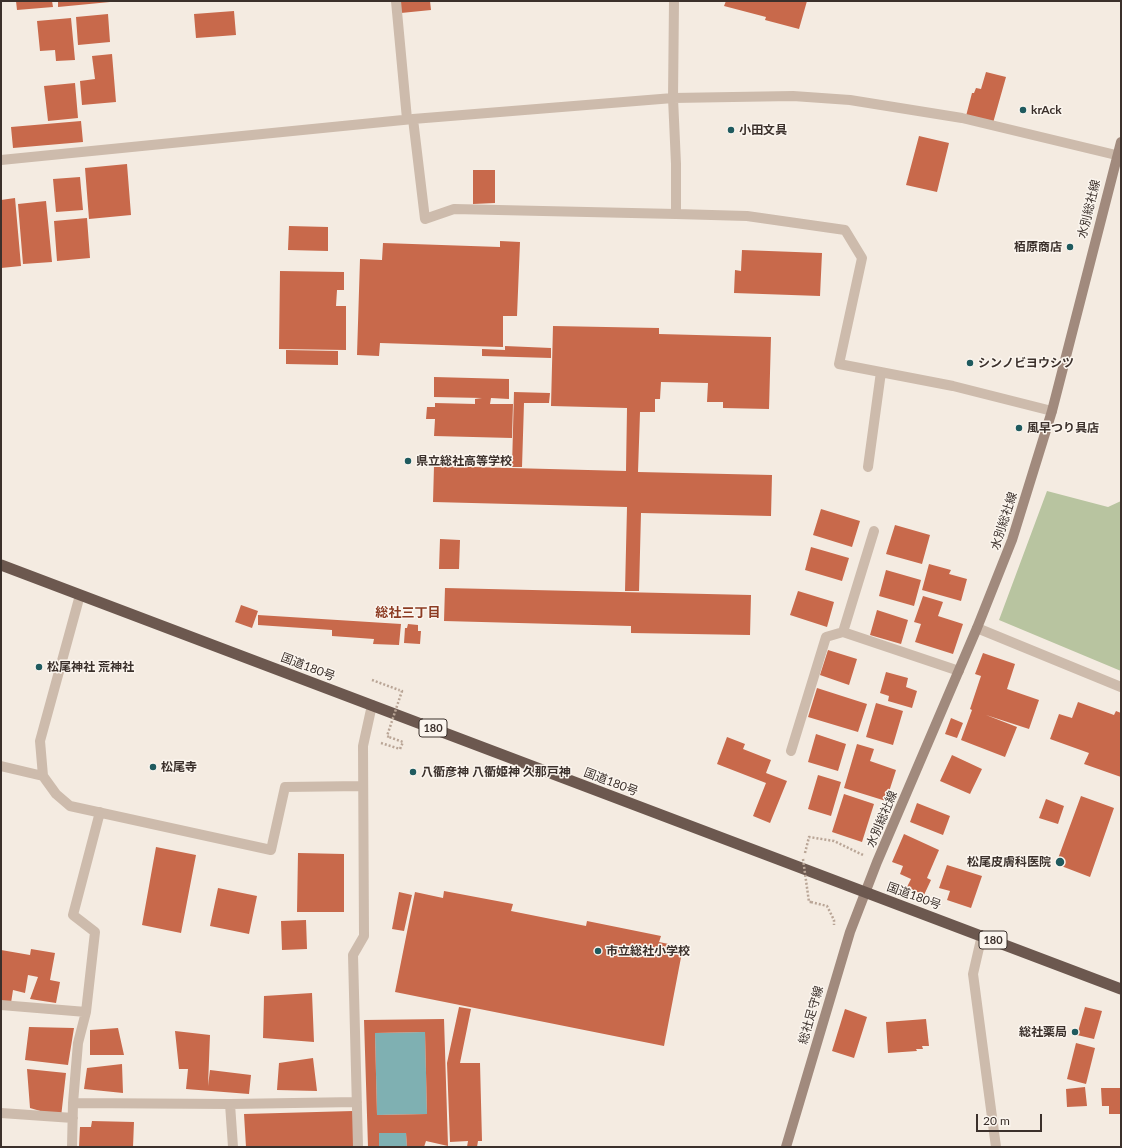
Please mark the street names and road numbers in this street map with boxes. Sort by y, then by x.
street label: 水別総社線 [1075,178,1103,240]
street label: 水別総社線 [988,490,1020,552]
street label: 国道180号 [279,650,337,684]
road number: 180 [419,719,447,737]
street label: 国道180号 [582,765,640,799]
street label: 水別総社線 [864,789,900,849]
street label: 国道180号 [885,880,943,912]
road number: 180 [979,931,1007,949]
street label: 総社足守線 [796,984,826,1046]

